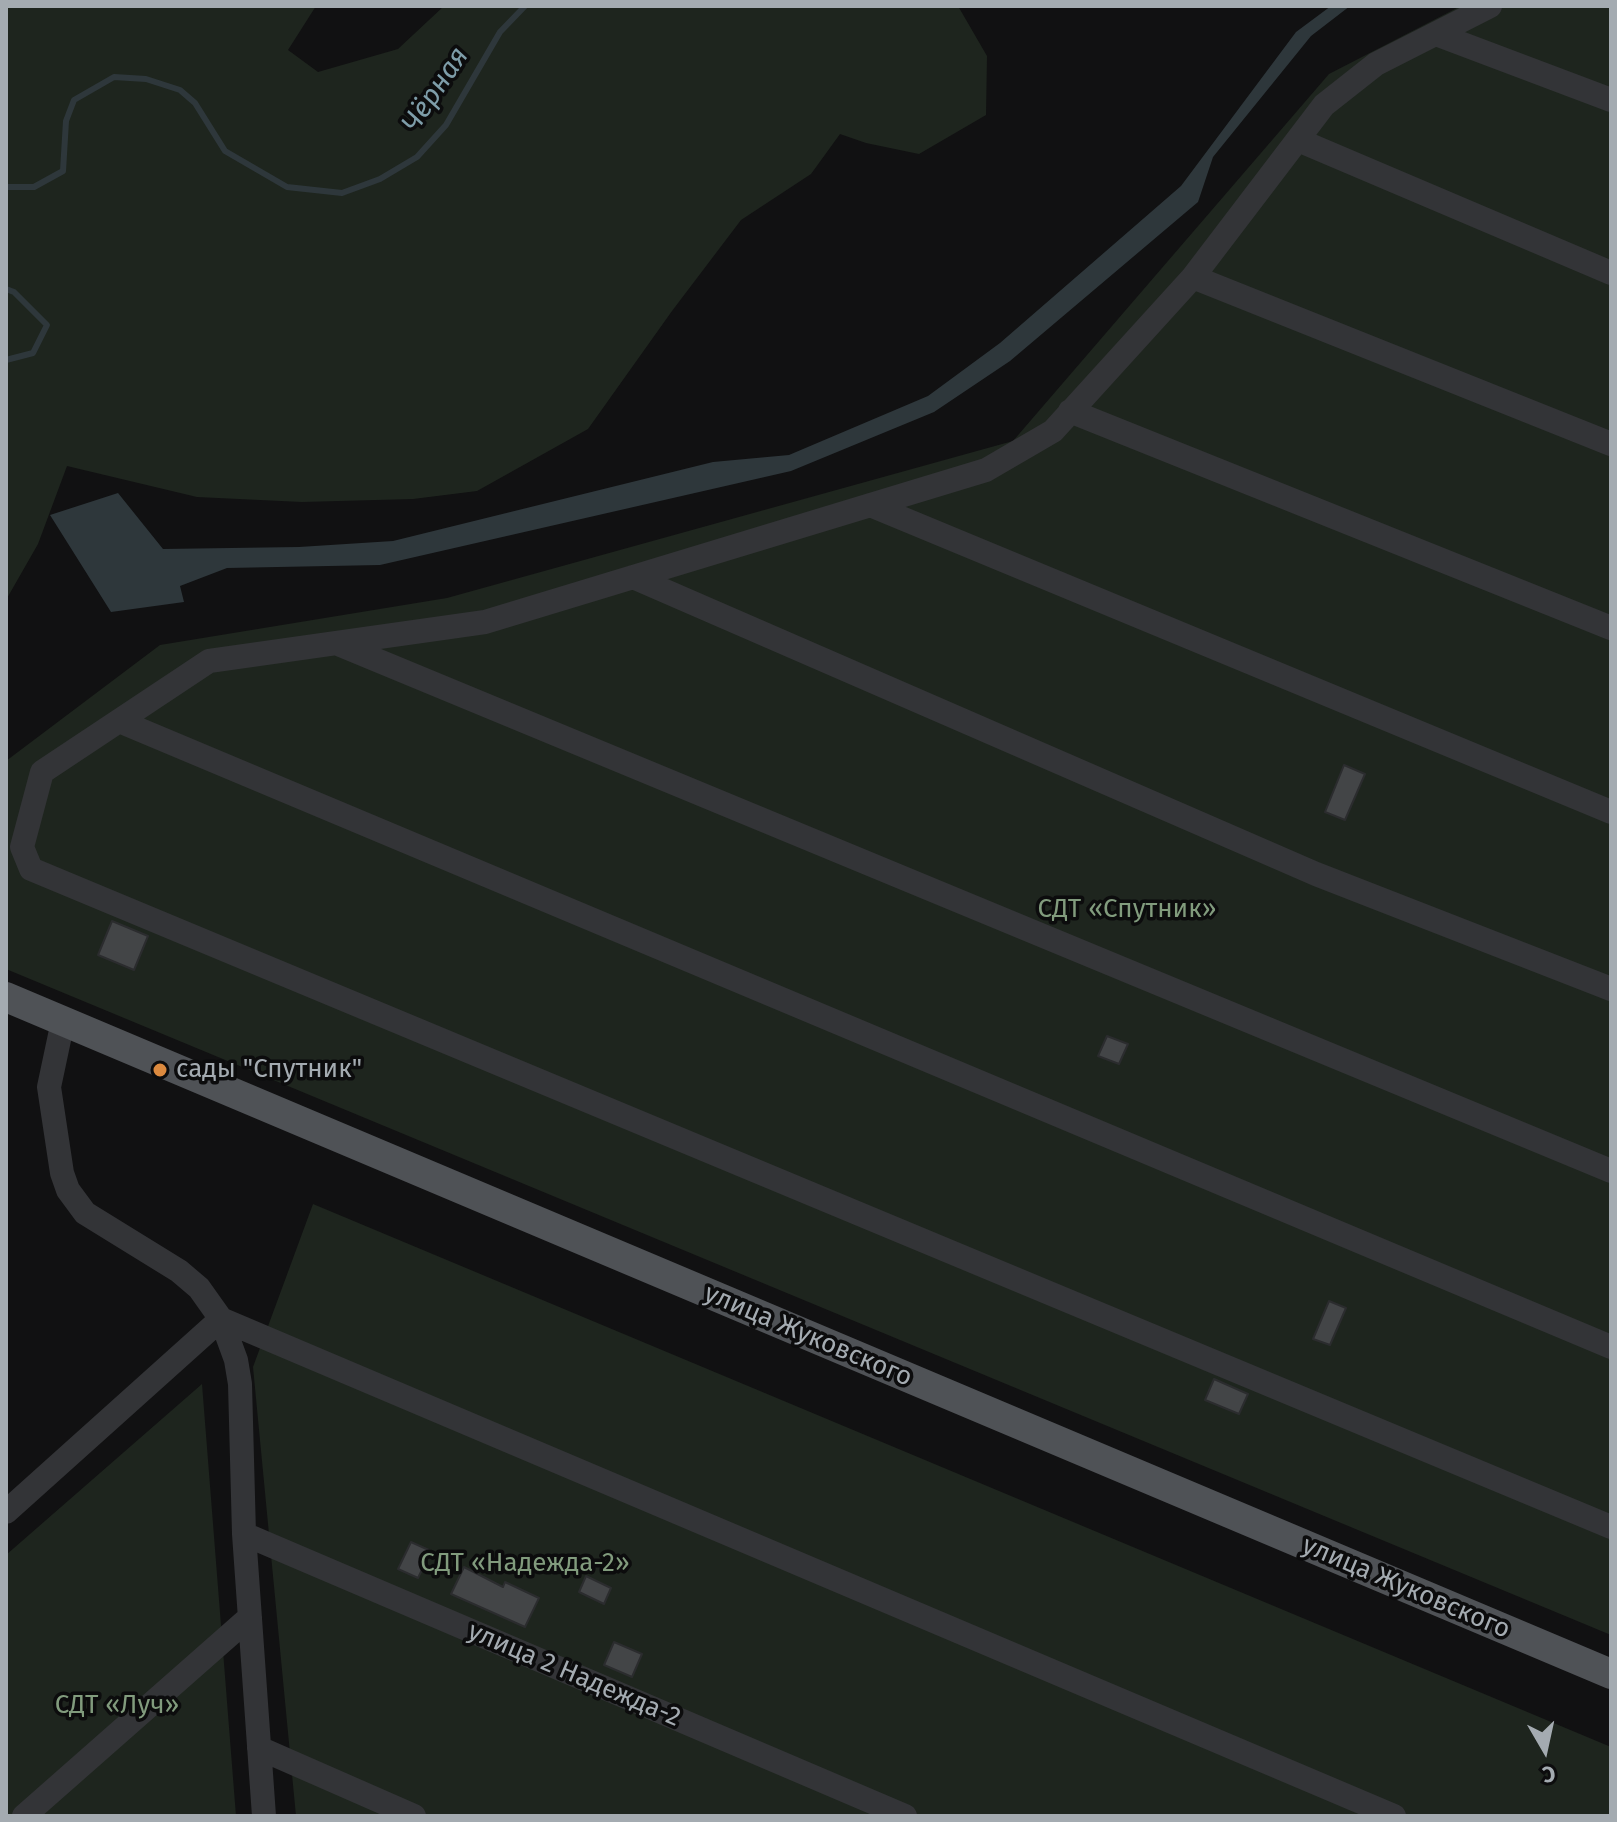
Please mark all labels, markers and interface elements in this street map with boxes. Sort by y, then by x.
water label: Чёрная [395,41,477,139]
park label: СДТ «Спутник» [1038,894,1216,926]
place label: сады "Спутник" [176,1054,362,1086]
marker: сады "Спутник" [151,1061,169,1079]
street label: улица Жуковского [699,1278,917,1394]
street label: улица Жуковского [1297,1530,1515,1646]
park label: СДТ «Надежда-2» [420,1548,630,1580]
street label: улица 2 Надежда-2 [463,1616,685,1734]
park label: СДТ «Луч» [55,1690,179,1722]
north arrow [1505,1710,1585,1790]
text: С [1540,1760,1557,1789]

